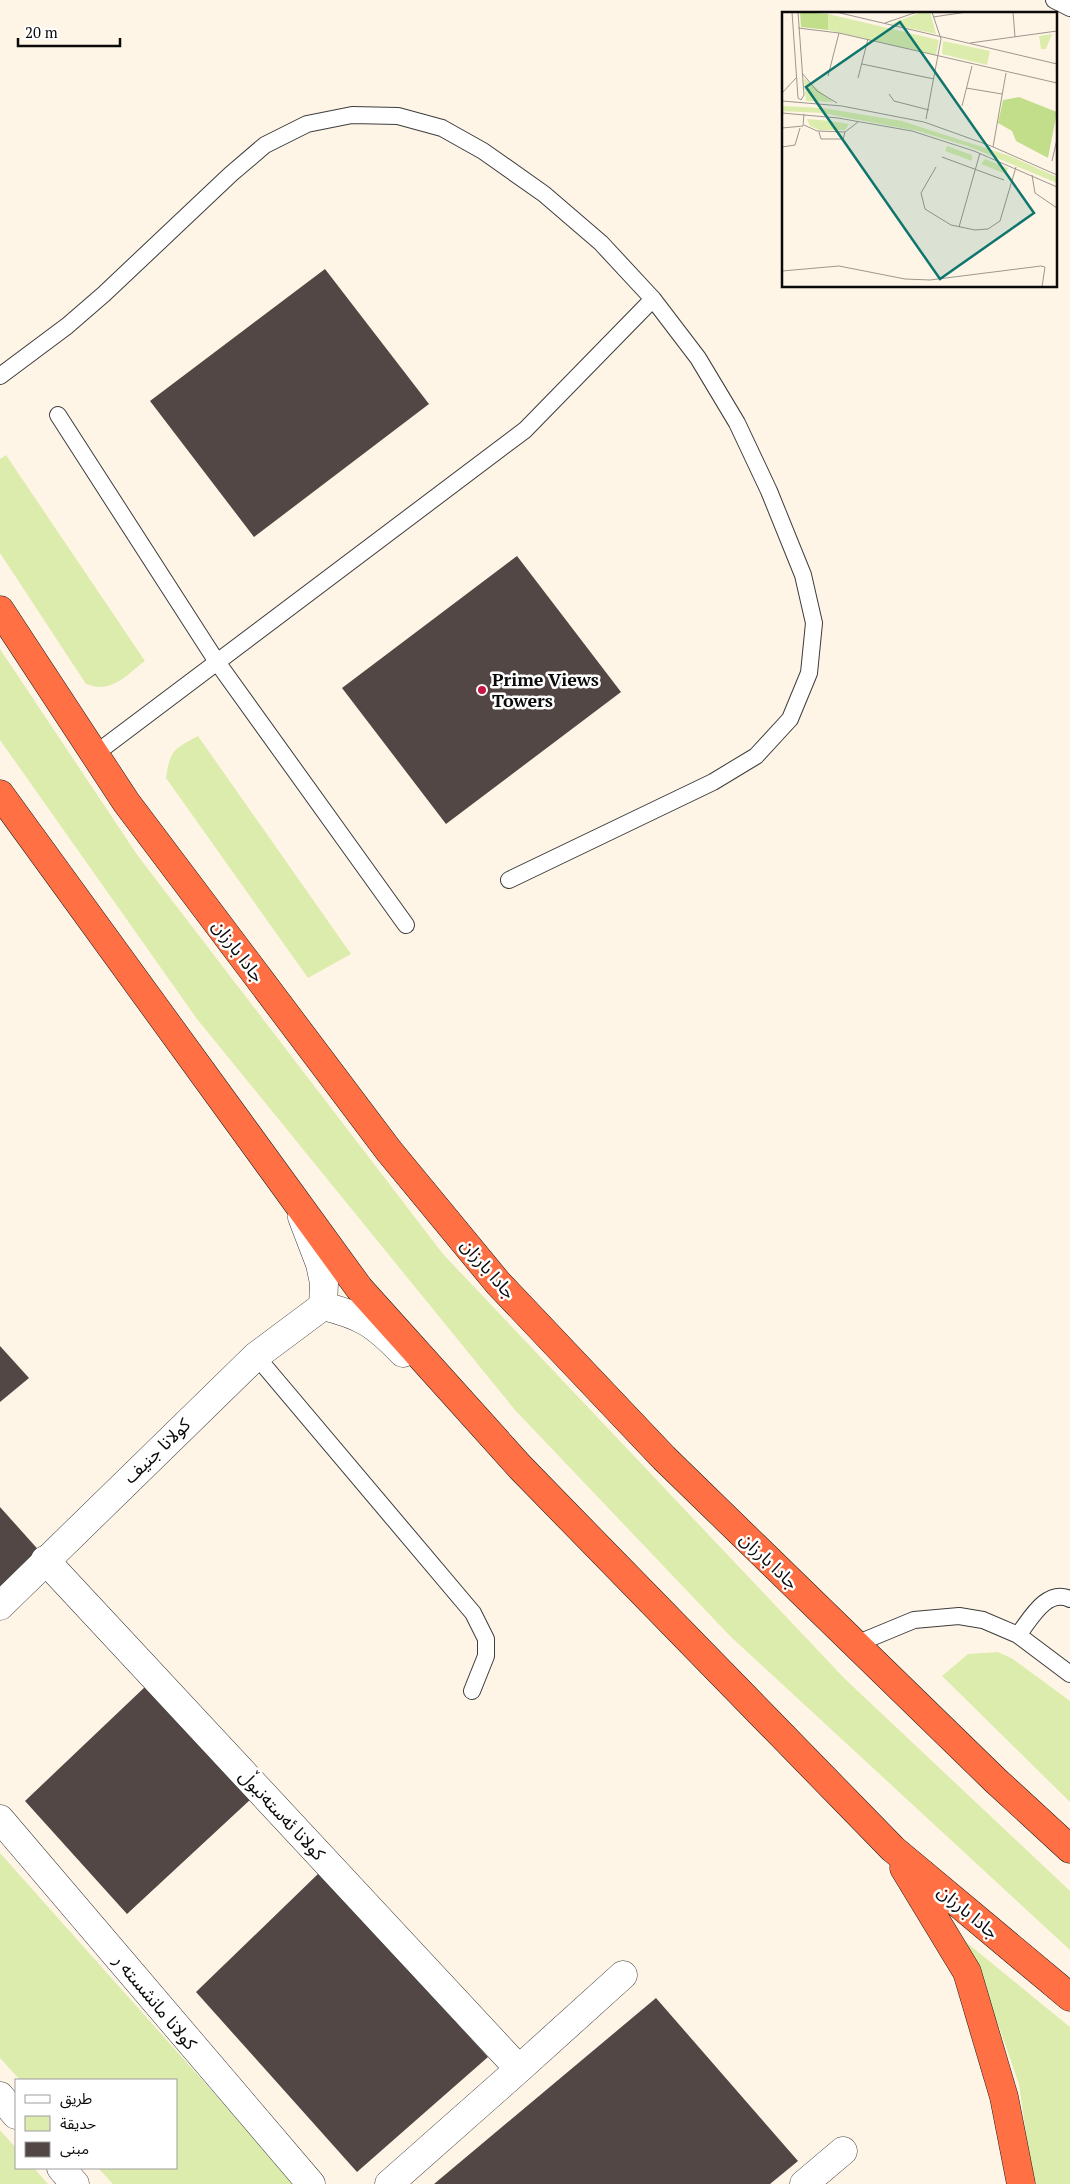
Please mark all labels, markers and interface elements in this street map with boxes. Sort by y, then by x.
inset map [782,12,1058,288]
scale bar [18,15,120,47]
text: 20 m [25,22,58,42]
place label: Prime Views Towers [492,667,599,712]
marker: Prime Views Towers [476,684,488,696]
street label: جادا بارزان [207,914,270,987]
street label: جادا بارزان [456,1233,522,1304]
street label: كولانا جنيف [118,1412,195,1488]
street label: جادا بارزان [735,1526,804,1594]
street label: كولانا ئەستەنبوڵ [234,1764,332,1865]
street label: جادا بارزان [933,1879,1004,1944]
street label: كولانا مانشسته ر [108,1948,203,2054]
legend [15,2079,178,2169]
text: طريق [60,2088,92,2109]
text: حديقة [60,2113,96,2133]
text: مبنى [60,2138,89,2158]

